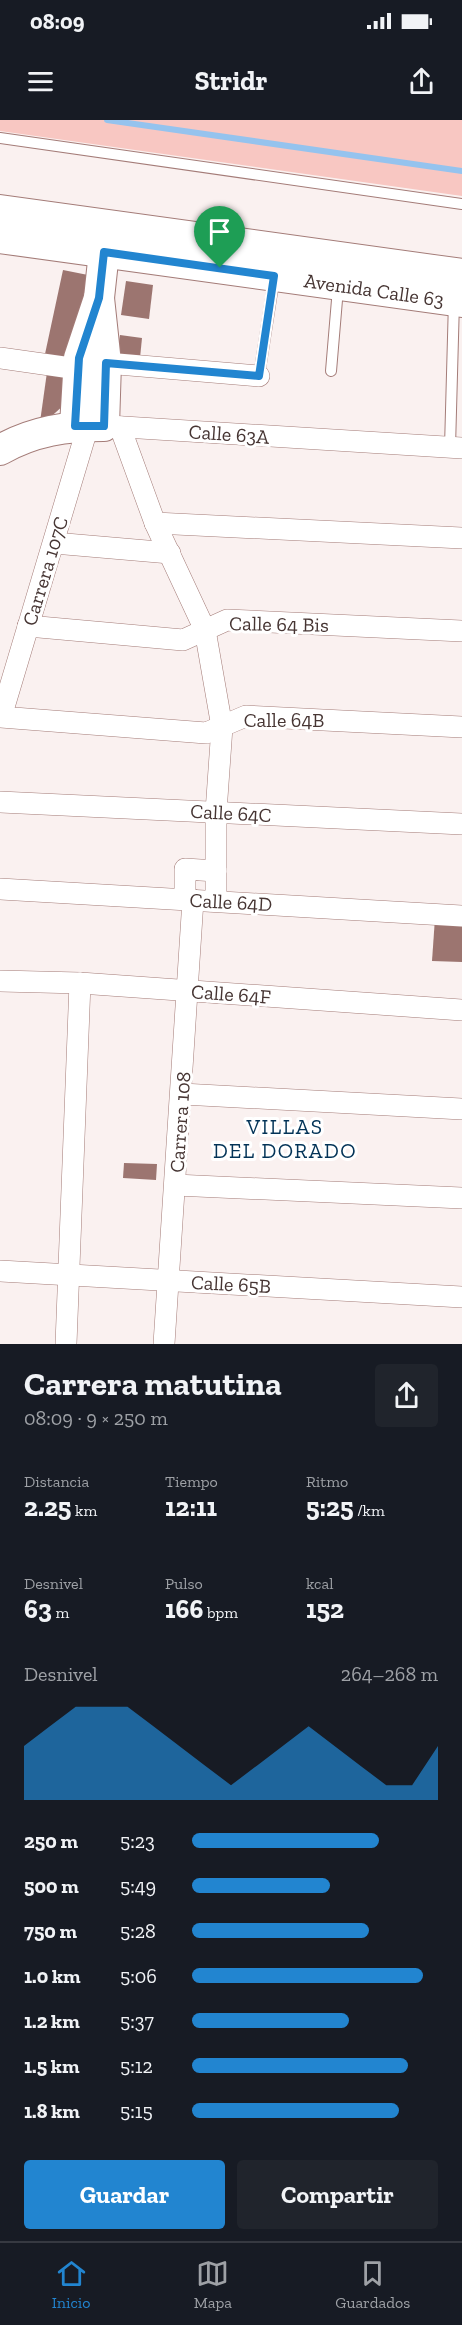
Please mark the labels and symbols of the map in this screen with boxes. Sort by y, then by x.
pin [194,206,245,268]
street label: Avenida Calle 63 [302,268,446,312]
street label: Calle 63A [188,419,271,449]
street label: Carrera 107C [17,513,73,629]
street label: Calle 64 Bis [229,611,329,637]
street label: Calle 64B [244,708,324,732]
street label: Calle 64C [190,799,272,827]
street label: Calle 64D [189,888,273,916]
street label: Calle 64F [190,979,272,1009]
street label: Carrera 108 [164,1071,196,1173]
district label: VILLAS DEL DORADO [213,1114,357,1163]
street label: Calle 65B [190,1270,272,1298]

